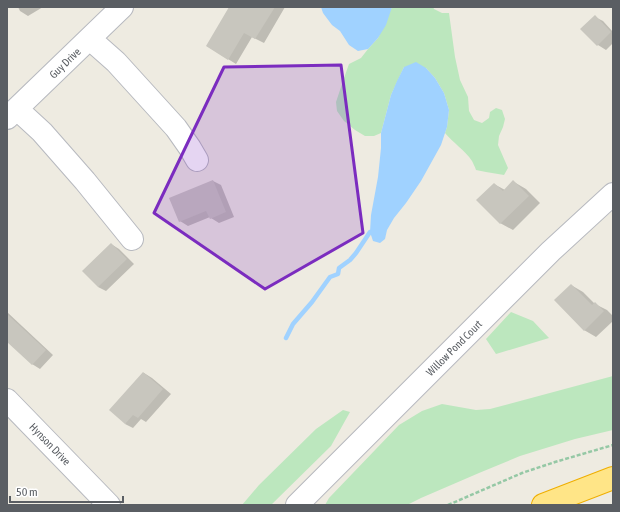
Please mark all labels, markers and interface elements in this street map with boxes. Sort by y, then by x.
street label: Guy Drive [47,45,83,81]
street label: Willow Pond Court [424,318,484,378]
street label: Hynson Drive [27,421,73,467]
scale bar [10,478,123,504]
text: 50 m [16,485,38,499]

